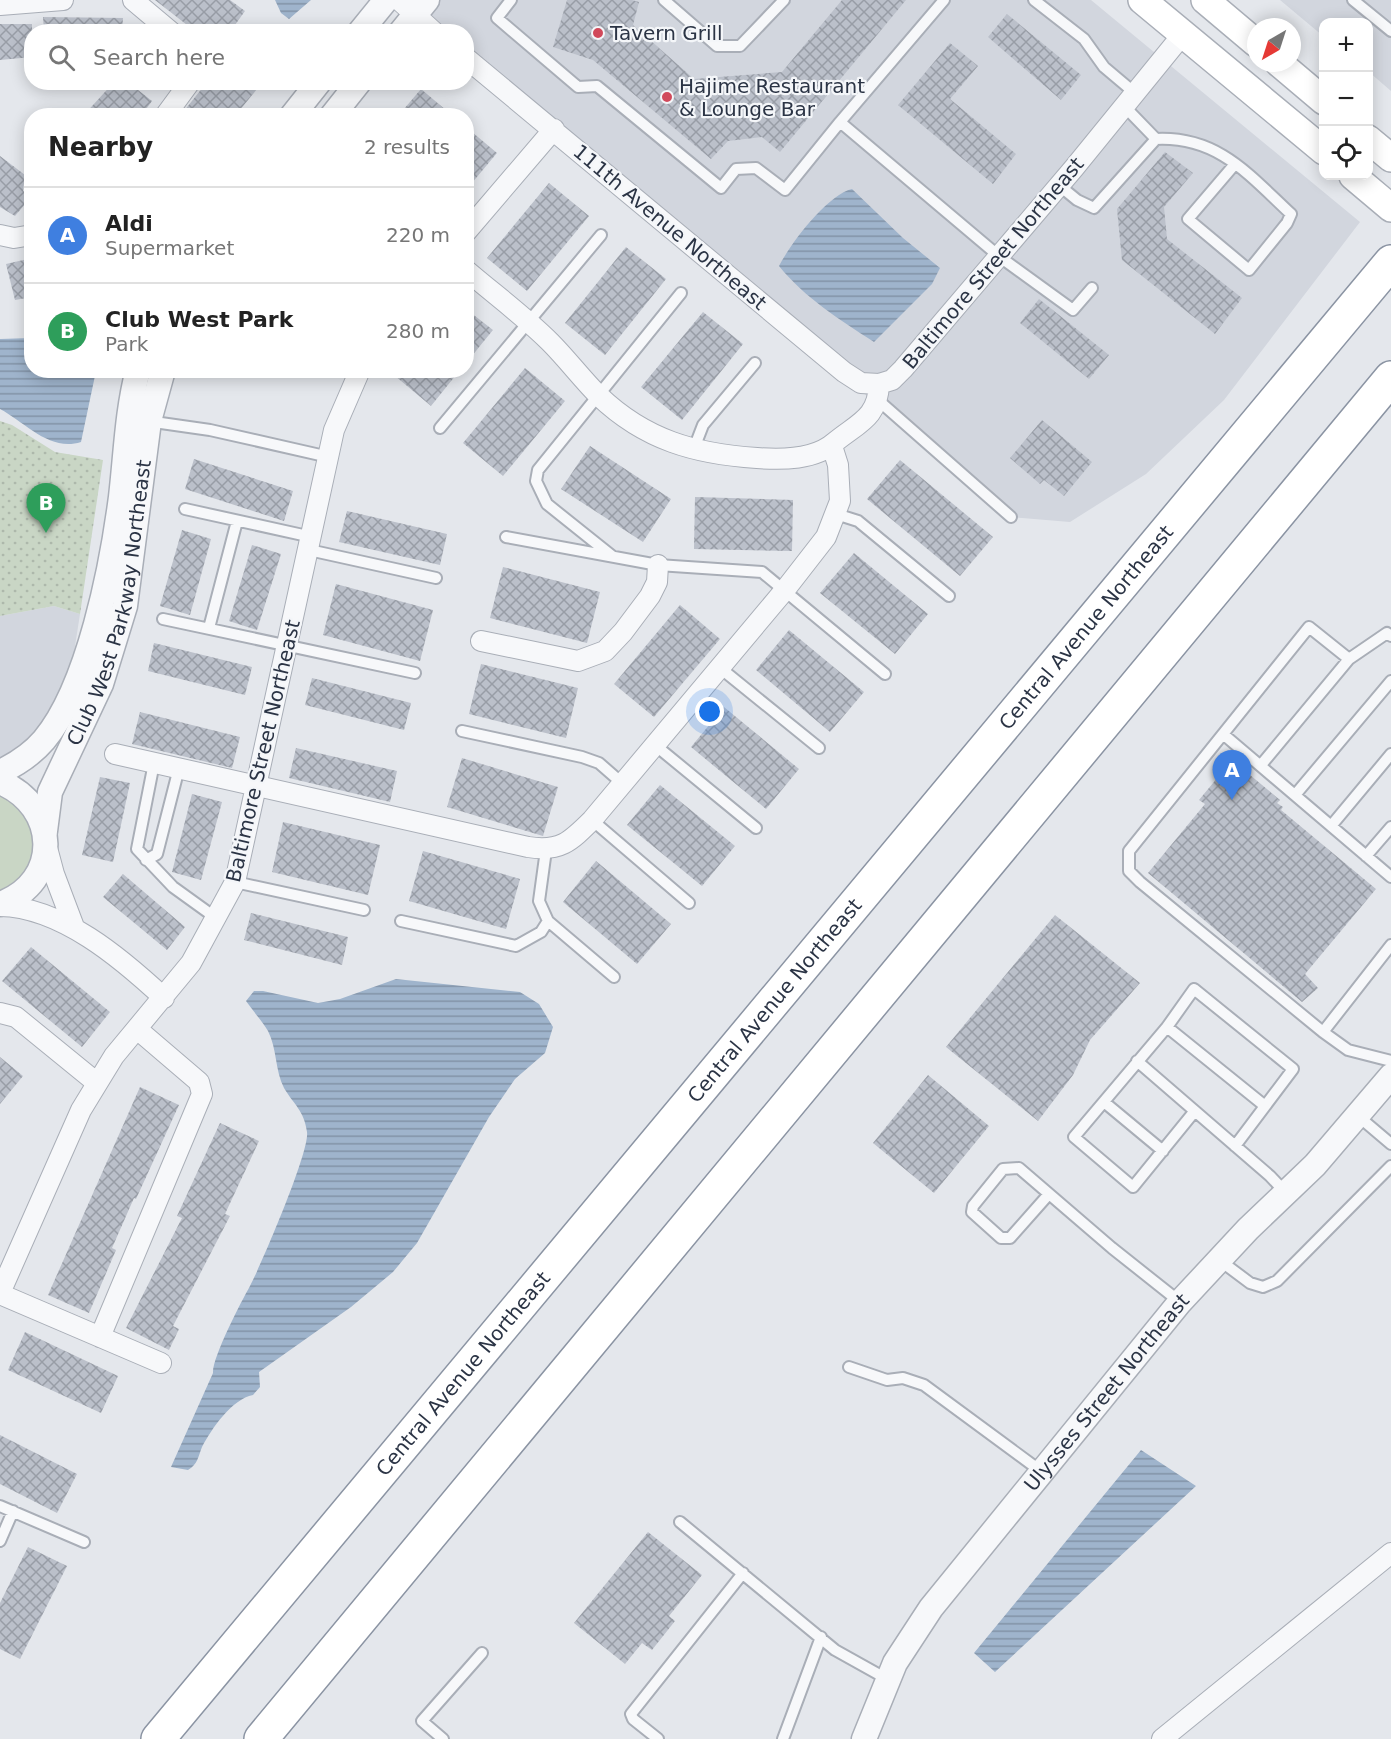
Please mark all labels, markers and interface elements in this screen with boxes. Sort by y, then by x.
north arrow [1247,18,1301,72]
map controls [1319,18,1373,180]
button: + [1319,18,1373,72]
place label: Tavern Grill [609,21,723,45]
search box [24,24,474,90]
marker: Tavern Grill [591,26,605,40]
icon: search [45,41,78,74]
text: Search here [93,45,225,70]
button: − [1319,72,1373,126]
place label: Hajime Restaurant & Lounge Bar [679,74,865,121]
marker: Hajime Restaurant & Lounge Bar [660,90,674,104]
button: locate [1319,126,1373,180]
text: Nearby [48,132,153,162]
text: 2 results [364,135,450,159]
street label: 111th Avenue Northeast [569,139,771,315]
street label: Baltimore Street Northeast [897,152,1089,374]
text: Aldi [105,211,153,236]
text: A [60,223,75,247]
text: 220 m [386,223,450,247]
text: Supermarket [105,236,234,260]
text: Club West Park [105,307,293,332]
text: B [60,319,75,343]
text: 280 m [386,319,450,343]
text: Park [105,332,148,356]
street label: Club West Parkway Northeast [62,458,156,749]
pin: B [26,484,66,533]
street label: Central Avenue Northeast [994,520,1178,734]
street label: Baltimore Street Northeast [221,617,305,885]
your location [695,697,724,726]
pin: A [1212,750,1252,800]
street label: Central Avenue Northeast [682,893,867,1108]
street label: Central Avenue Northeast [371,1266,555,1481]
street label: Ulysses Street Northeast [1019,1288,1194,1496]

